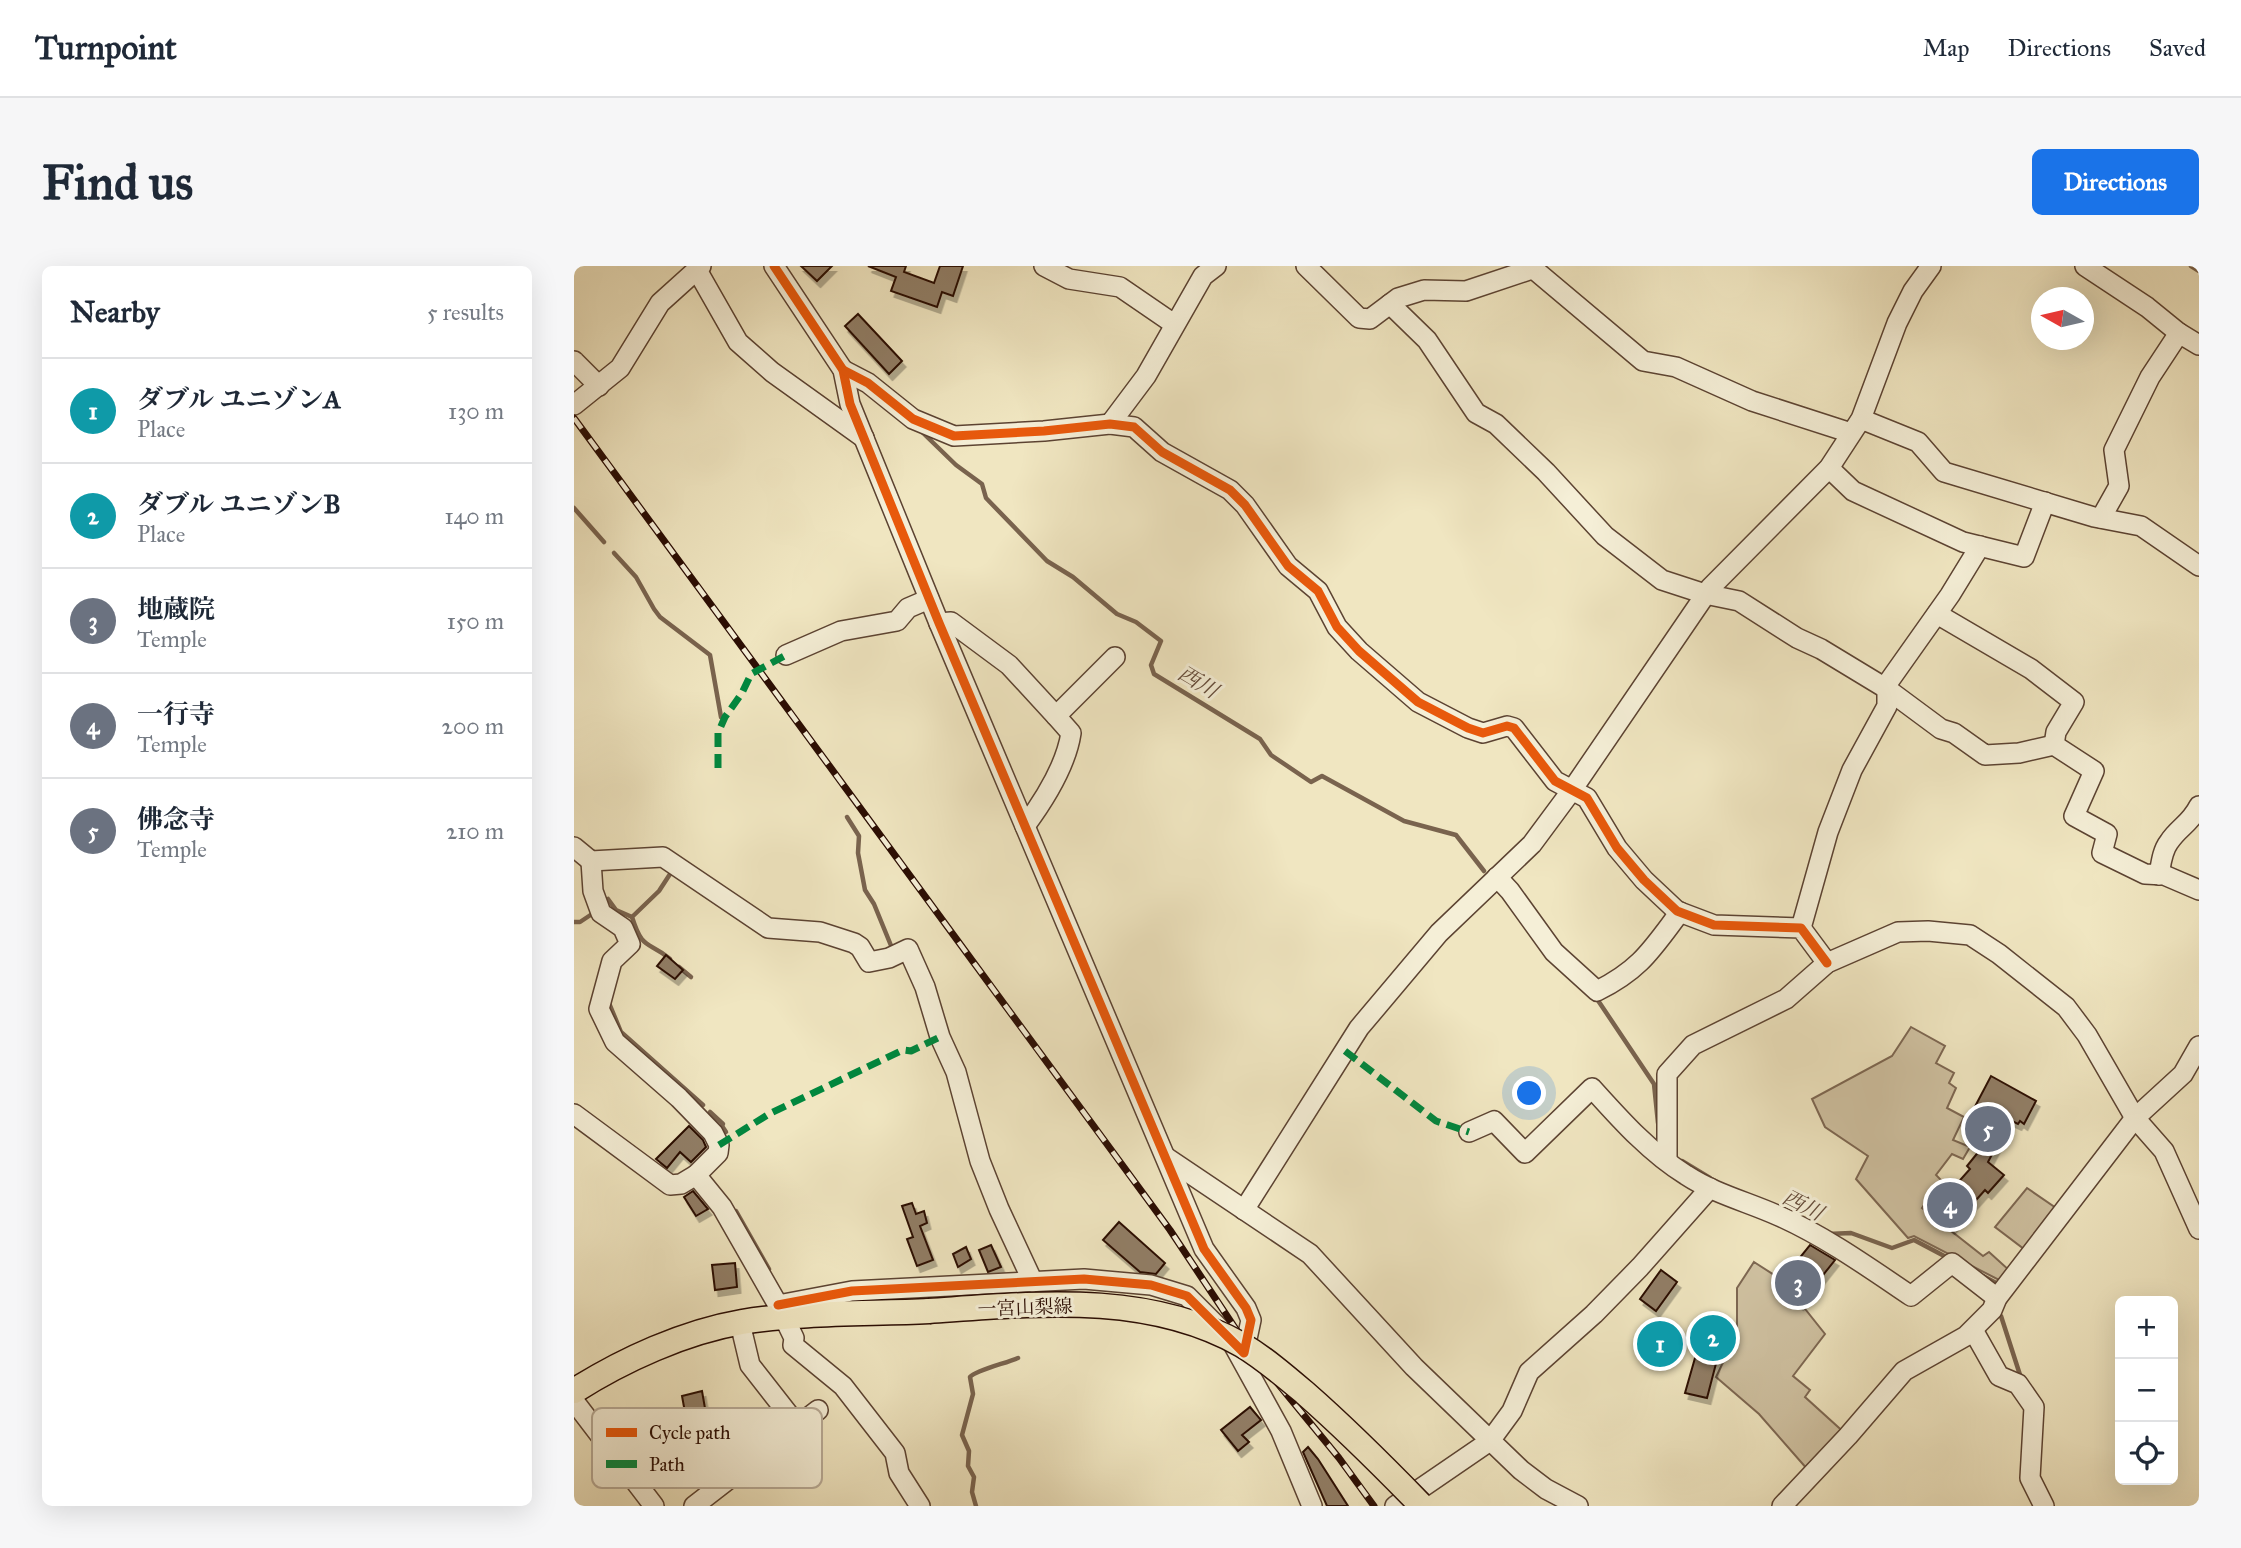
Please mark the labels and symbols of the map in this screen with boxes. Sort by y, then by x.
north arrow [2031,287,2094,350]
water label: 西川 [1173,660,1224,705]
your location [1512,1076,1546,1110]
pin: 5 [1965,1103,2011,1155]
pin: 4 [1927,1179,1973,1231]
water label: 西川 [1778,1184,1829,1227]
pin: 3 [1775,1257,1821,1309]
street label: 一宮山梨線 [977,1294,1073,1321]
pin: 2 [1690,1312,1736,1364]
pin: 1 [1637,1318,1683,1370]
legend [592,1408,822,1488]
text: Cycle path [649,1421,731,1444]
text: Path [649,1453,685,1476]

